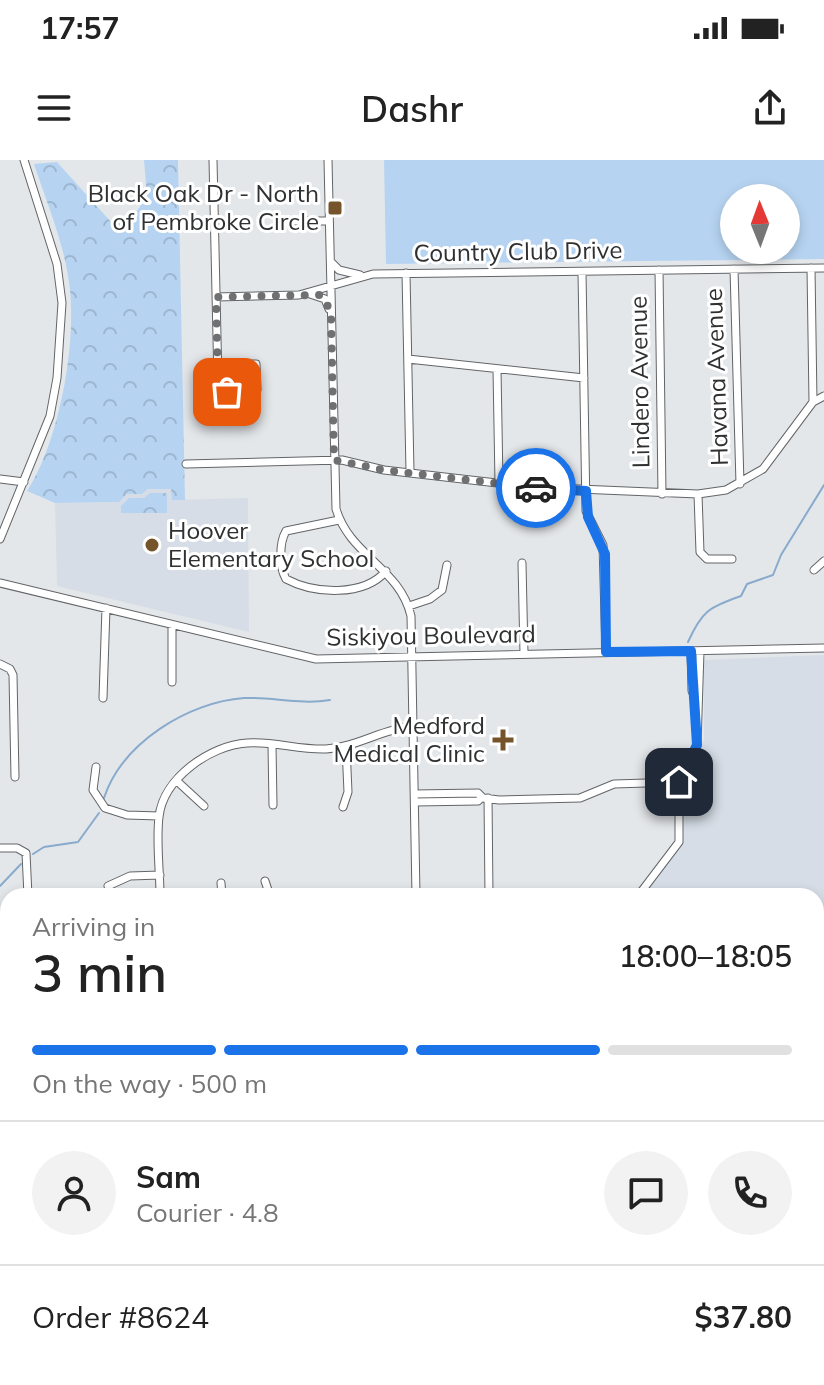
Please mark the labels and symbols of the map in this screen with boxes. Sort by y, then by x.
place label: Black Oak Dr - North of Pembroke Circle [88,178,319,236]
north arrow [720,184,800,264]
marker: Black Oak Dr - North of Pembroke Circle [326,199,344,217]
street label: Country Club Drive [413,234,623,268]
street label: Havana Avenue [698,288,734,466]
street label: Lindero Avenue [622,296,656,468]
pin [193,358,261,426]
courier [496,448,576,528]
place label: Hoover Elementary School [168,515,374,573]
marker: Hoover Elementary School [143,536,161,554]
street label: Siskiyou Boulevard [326,618,536,652]
place label: Medford Medical Clinic [334,710,485,768]
marker: Medford Medical Clinic [492,729,514,751]
pin [645,748,713,816]

